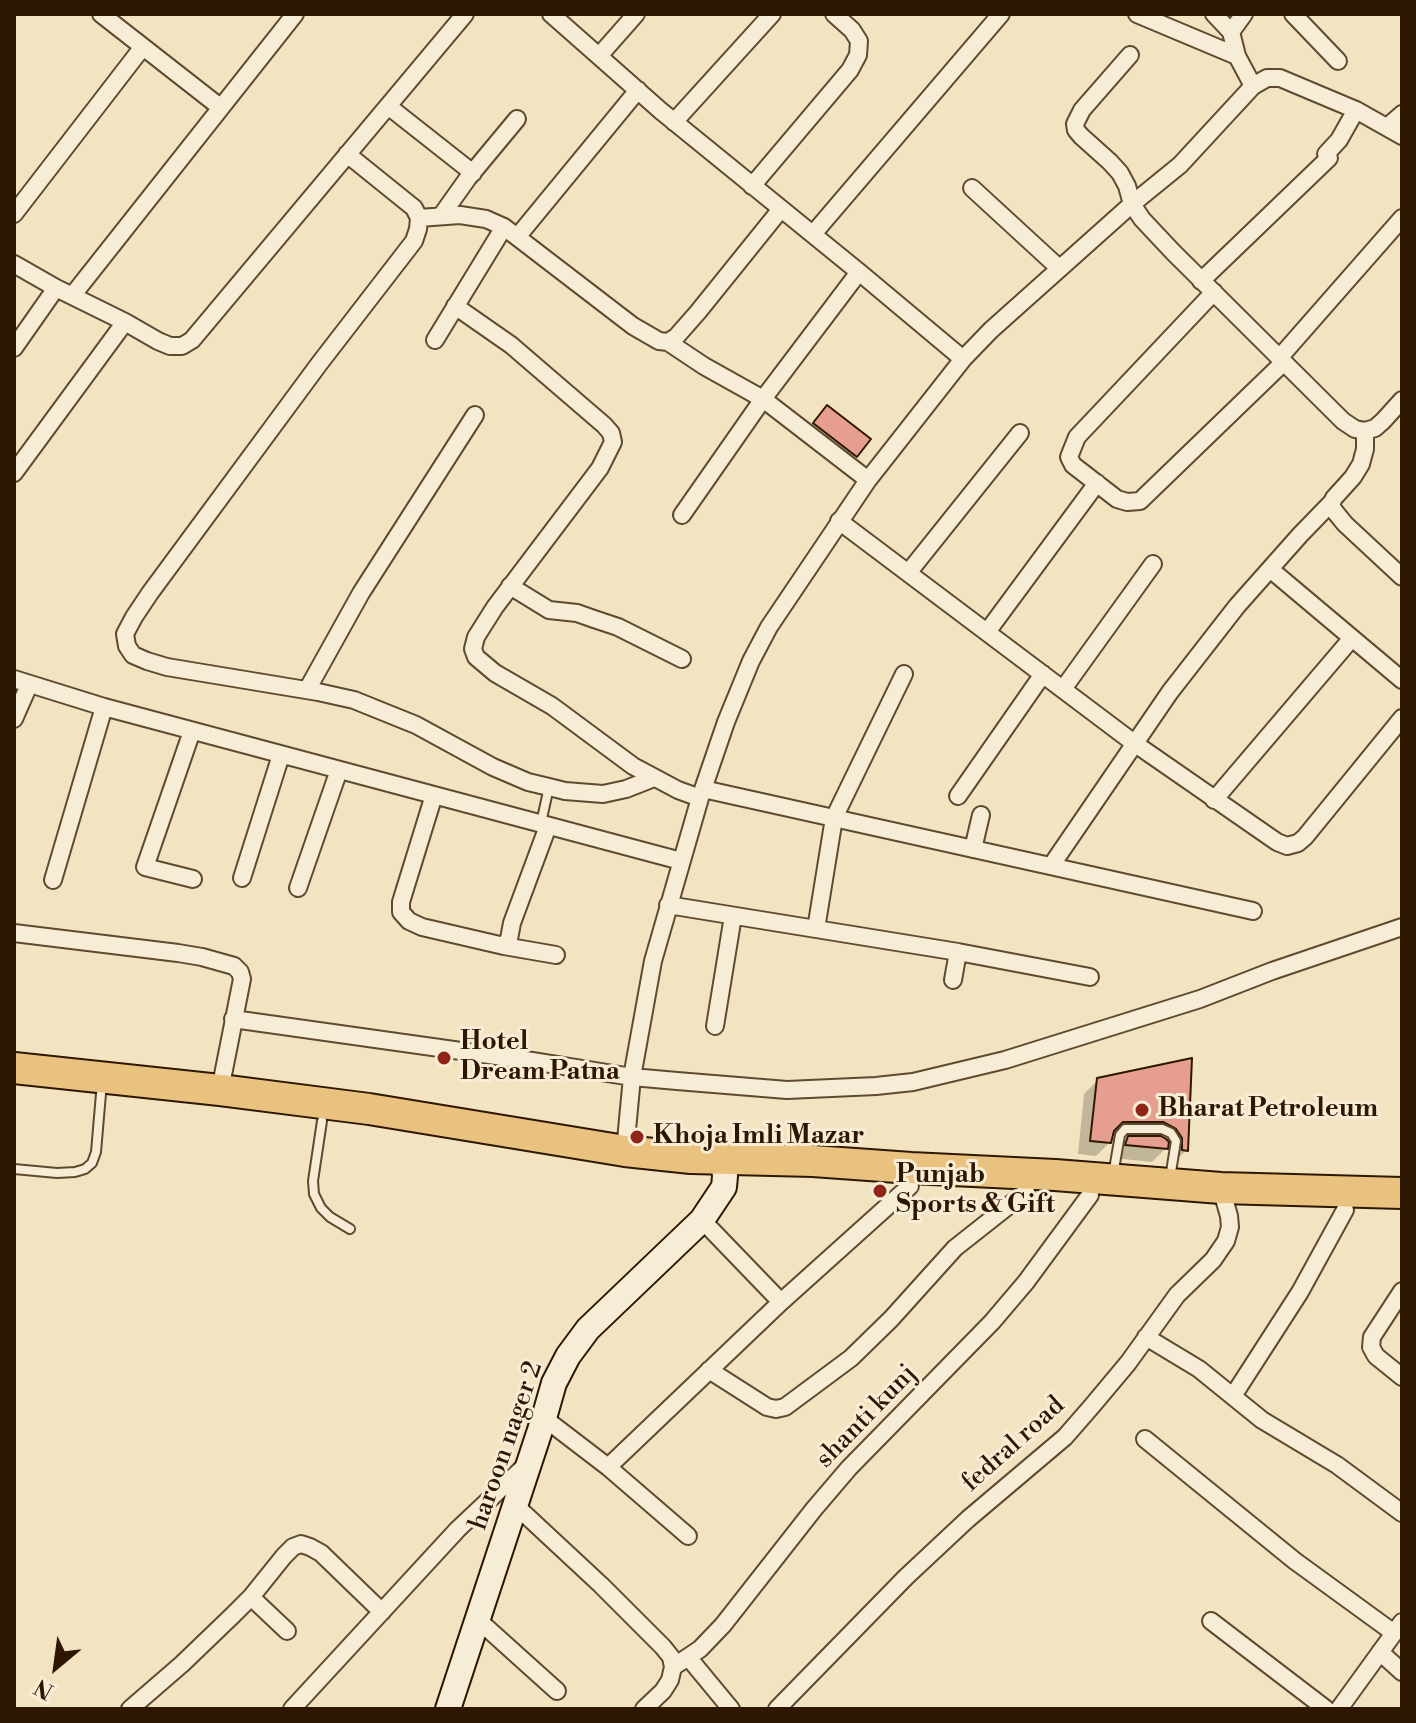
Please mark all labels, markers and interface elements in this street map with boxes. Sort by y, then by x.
place label: Hotel Dream Patna [460,1027,620,1088]
marker: Hotel Dream Patna [435,1049,453,1067]
place label: Bharat Petroleum [1158,1094,1378,1126]
marker: Bharat Petroleum [1133,1101,1151,1119]
place label: Khoja Imli Mazar [653,1121,864,1153]
marker: Khoja Imli Mazar [628,1128,646,1146]
place label: Punjab Sports & Gift [896,1160,1055,1222]
marker: Punjab Sports & Gift [871,1182,889,1200]
street label: haroon nager 2 [464,1358,550,1534]
street label: shanti kunj [810,1359,924,1475]
street label: fedral road [956,1391,1072,1499]
north arrow [16,1627,96,1707]
text: N [30,1672,58,1704]

